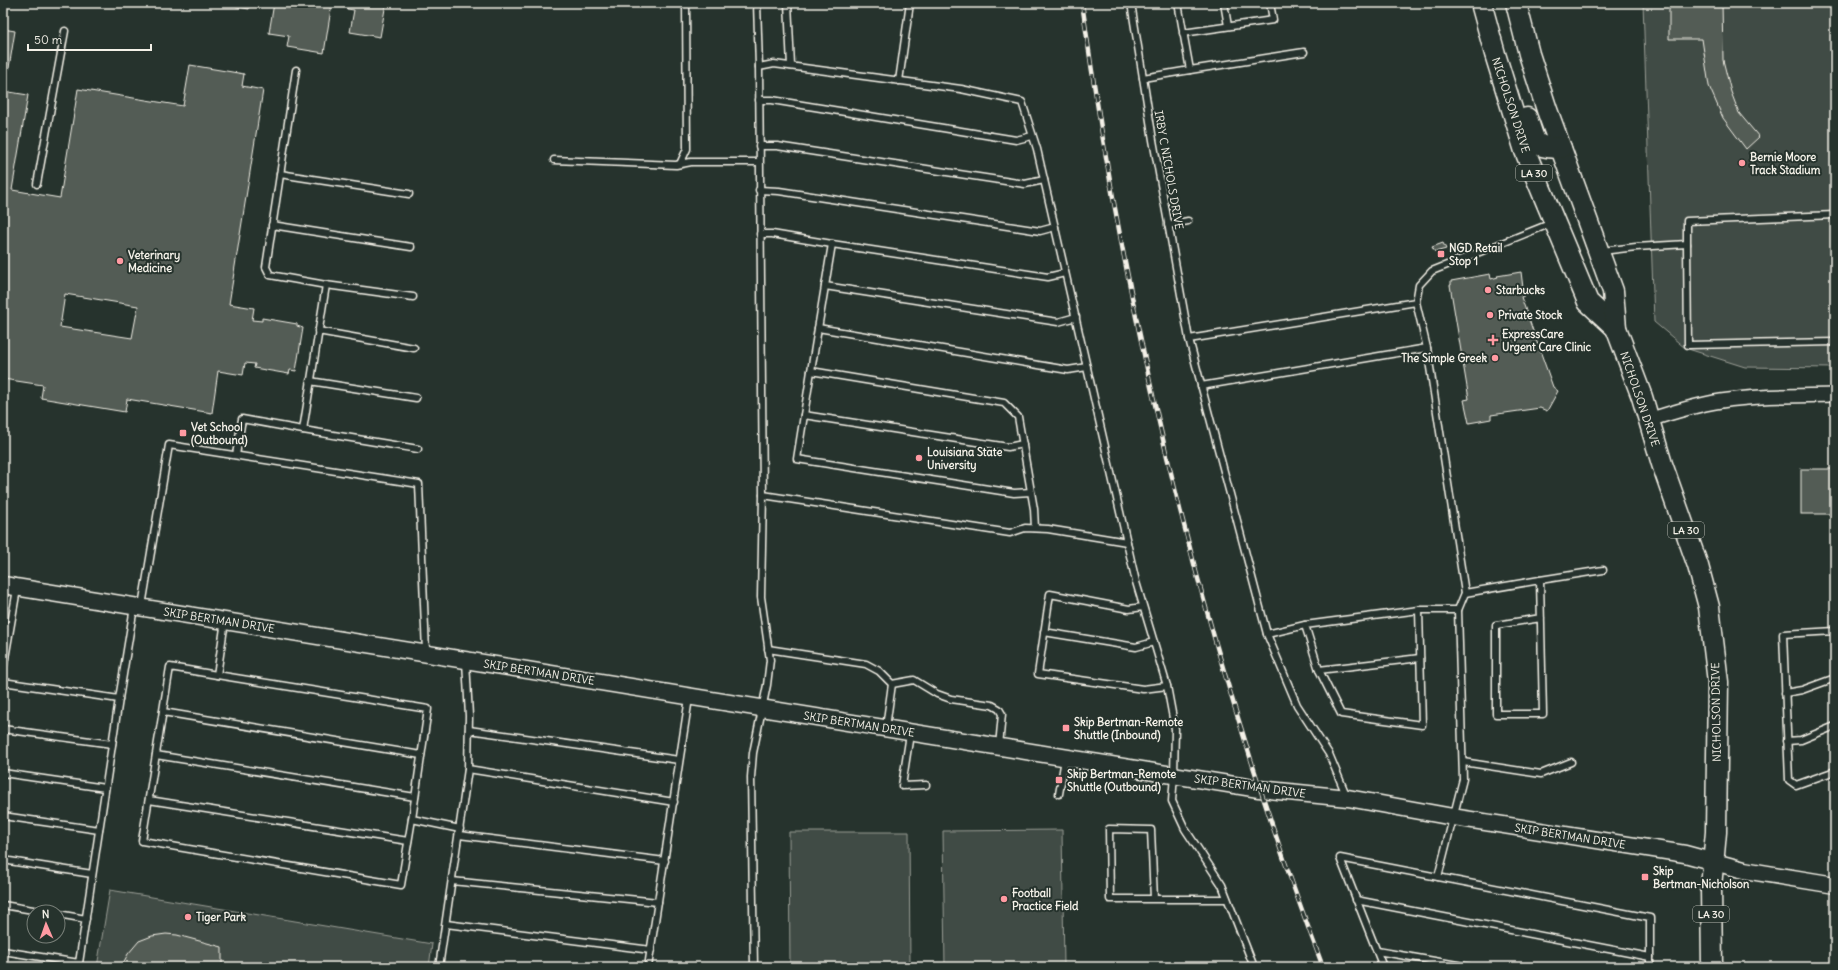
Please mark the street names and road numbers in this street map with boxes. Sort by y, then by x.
street label: NICHOLSON DRIVE [1489,56,1533,154]
street label: IRBY C NICHOLS DRIVE [1152,109,1186,231]
road number: LA 30 [1516,165,1552,181]
street label: NICHOLSON DRIVE [1617,350,1663,448]
road number: LA 30 [1668,522,1704,538]
street label: SKIP BERTMAN DRIVE [162,604,276,636]
street label: SKIP BERTMAN DRIVE [482,656,596,688]
street label: NICHOLSON DRIVE [1708,662,1724,762]
street label: SKIP BERTMAN DRIVE [802,708,916,740]
street label: SKIP BERTMAN DRIVE [1193,771,1307,801]
street label: SKIP BERTMAN DRIVE [1513,820,1627,852]
road number: LA 30 [1693,906,1729,922]

